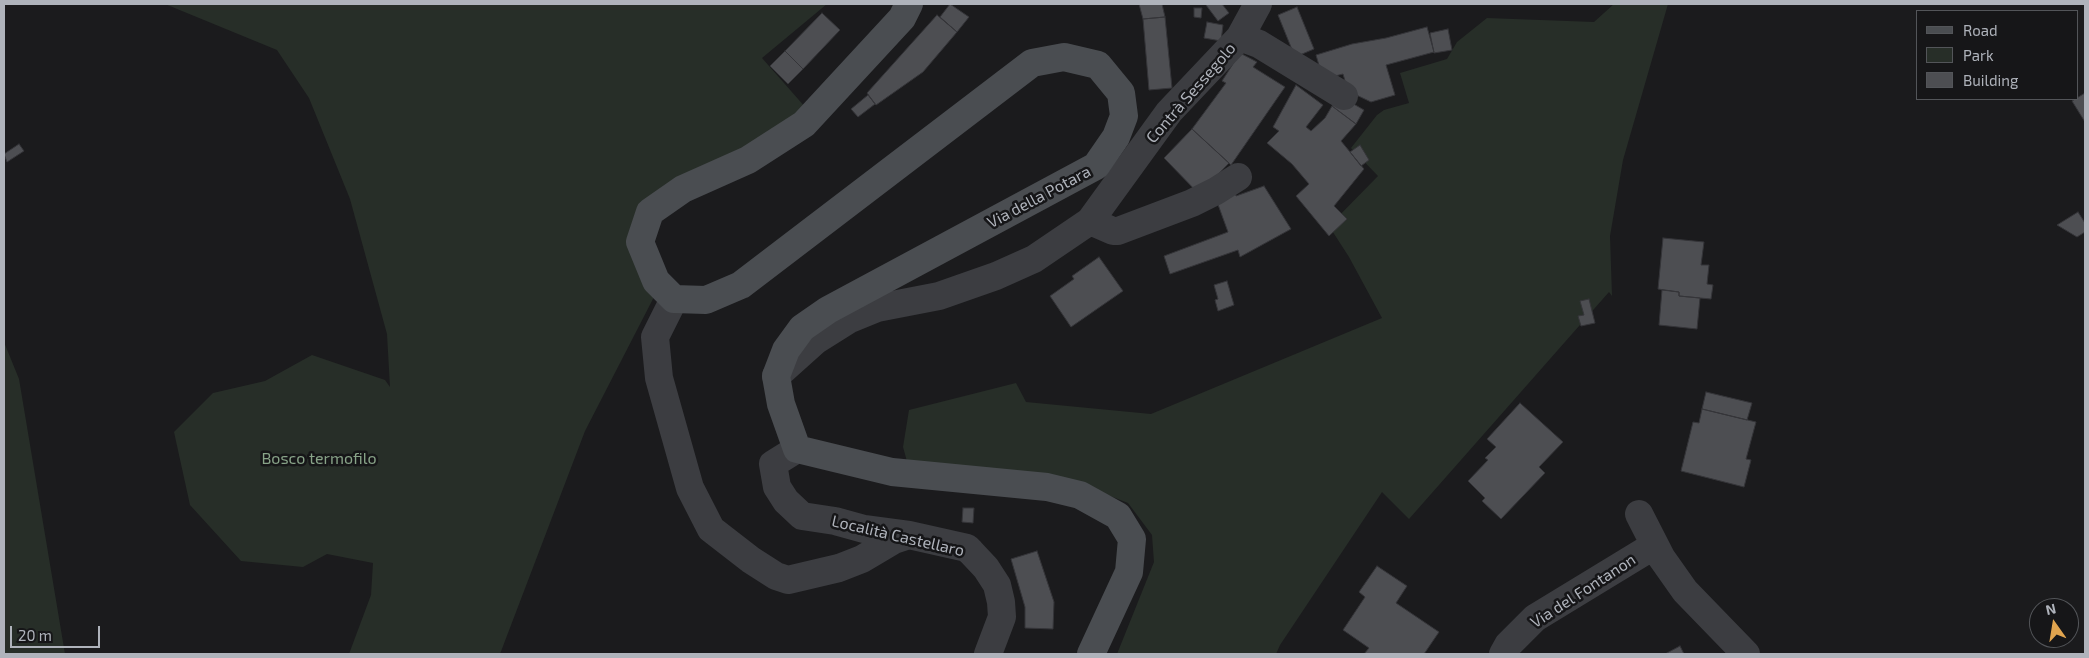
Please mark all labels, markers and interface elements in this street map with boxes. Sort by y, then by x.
legend [1916,10,2079,100]
text: Road [1963,21,1998,39]
street label: Contrà Sessegolo [1142,39,1240,147]
text: Park [1963,46,1994,64]
text: Building [1963,71,2018,89]
street label: Via della Potara [984,162,1094,232]
park label: Bosco termofilo [261,449,377,469]
street label: Località Castellaro [830,511,966,561]
street label: Via del Fontanon [1527,550,1639,632]
north arrow [2029,598,2079,648]
text: N [2044,599,2058,618]
scale bar [12,616,102,648]
text: 20 m [18,626,52,644]

